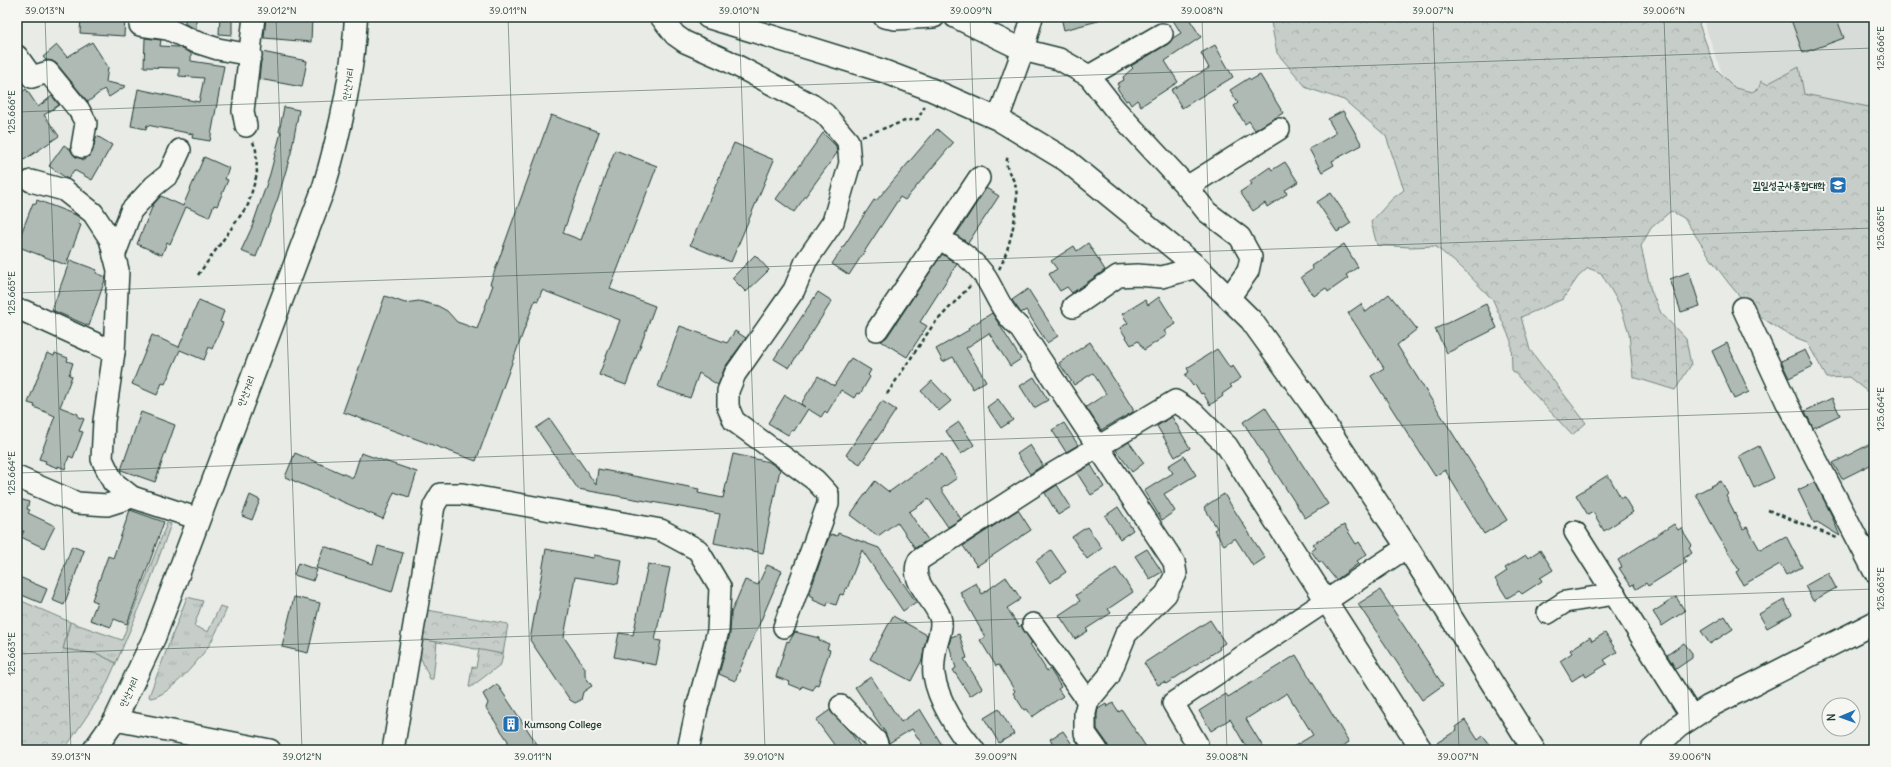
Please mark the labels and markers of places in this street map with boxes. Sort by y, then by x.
school or university icon: 김일성군사종합대학 [1828,175,1848,195]
place label: 김일성군사종합대학 [1753,179,1826,192]
building icon: Kumsong College [501,714,521,734]
place label: Kumsong College [524,718,602,731]

